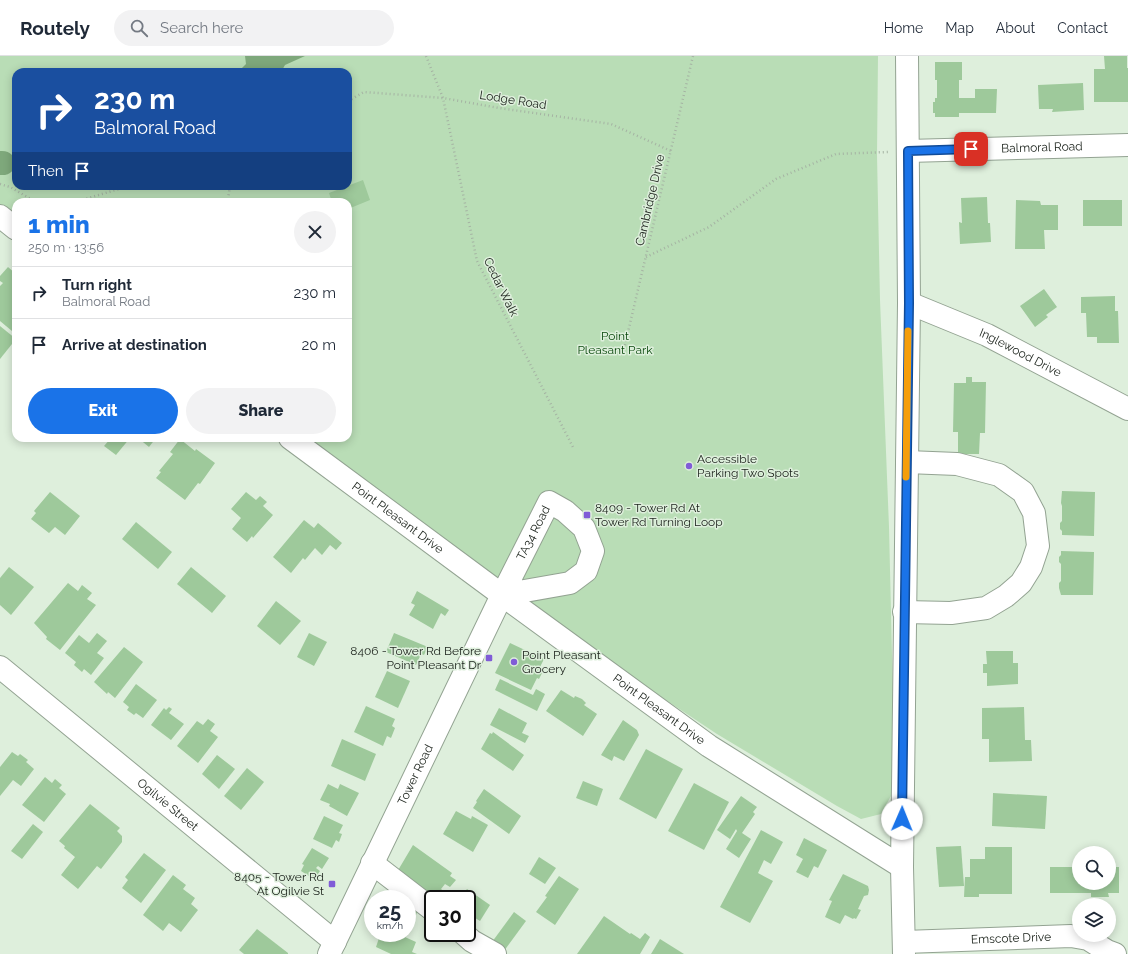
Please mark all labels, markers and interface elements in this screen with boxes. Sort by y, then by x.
search box [114,10,394,46]
text: Routely [20,17,90,39]
icon: search [128,17,150,39]
text: Search here [160,19,243,37]
text: Home [884,20,923,36]
text: Map [945,20,974,36]
text: About [996,20,1035,36]
text: Contact [1057,20,1108,36]
text: 230 m [94,83,175,116]
icon: right [28,84,80,136]
street label: Lodge Road [478,88,548,112]
text: Balmoral Road [94,117,216,138]
pin [954,132,988,166]
icon: arrive [960,138,982,160]
street label: Balmoral Road [1001,139,1083,155]
street label: Cambridge Drive [633,153,667,247]
icon: arrive [71,160,93,182]
text: Then [28,162,63,180]
text: 1 min [28,210,90,239]
button: close [294,211,336,253]
text: 250 m · 13:56 [28,240,104,255]
street label: Cedar Walk [481,255,522,319]
text: Turn right [62,276,132,294]
icon: right [28,282,50,304]
text: 230 m [293,284,336,302]
text: Balmoral Road [62,294,150,309]
street label: Inglewood Drive [977,326,1064,380]
park label: Point Pleasant Park [577,329,653,357]
icon: arrive [28,334,50,356]
text: Arrive at destination [62,336,207,354]
text: 20 m [301,336,336,354]
button: Exit [28,388,178,434]
button: Share [186,388,336,434]
place label: Accessible Parking Two Spots [697,452,799,480]
marker: Accessible Parking Two Spots [684,461,694,471]
street label: Point Pleasant Drive [349,479,446,556]
place label: 8409 - Tower Rd At Tower Rd Turning Loop [595,501,723,529]
street label: TA34 Road [514,503,553,563]
marker: 8409 - Tower Rd At Tower Rd Turning Loop [582,510,592,520]
place label: 8406 - Tower Rd Before Point Pleasant Dr [350,644,482,672]
place label: Point Pleasant Grocery [522,648,601,676]
marker: 8406 - Tower Rd Before Point Pleasant Dr [484,653,494,663]
marker: Point Pleasant Grocery [509,657,519,667]
street label: Point Pleasant Drive [610,671,708,748]
street label: Tower Road [395,742,436,807]
street label: Ogilvie Street [134,776,201,834]
position arrow [881,798,923,840]
map controls [1072,846,1116,942]
button: search [1072,846,1116,890]
place label: 8405 - Tower Rd At Ogilvie St [234,870,324,898]
marker: 8405 - Tower Rd At Ogilvie St [327,879,337,889]
speed limit sign: 30 [424,890,476,942]
button: layers [1072,898,1116,942]
text: 25 [379,899,401,923]
text: km/h [377,920,403,931]
street label: Emscote Drive [971,930,1051,947]

